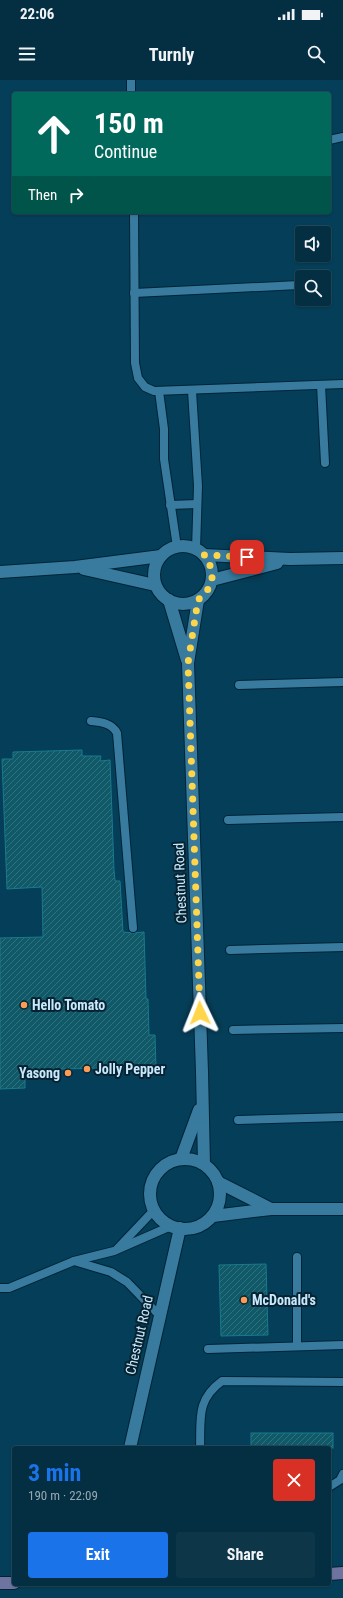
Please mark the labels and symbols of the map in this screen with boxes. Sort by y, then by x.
pin [230,540,264,574]
street label: Chestnut Road [171,842,189,924]
position arrow [179,992,221,1034]
place label: Hello Tomato [32,997,105,1013]
marker: Hello Tomato [19,1000,29,1010]
place label: Jolly Pepper [95,1061,165,1077]
marker: Jolly Pepper [82,1064,92,1074]
place label: Yasong [19,1065,60,1081]
marker: Yasong [63,1068,73,1078]
place label: McDonald's [252,1292,316,1308]
street label: Chestnut Road [122,1294,156,1376]
marker: McDonald's [239,1295,249,1305]

